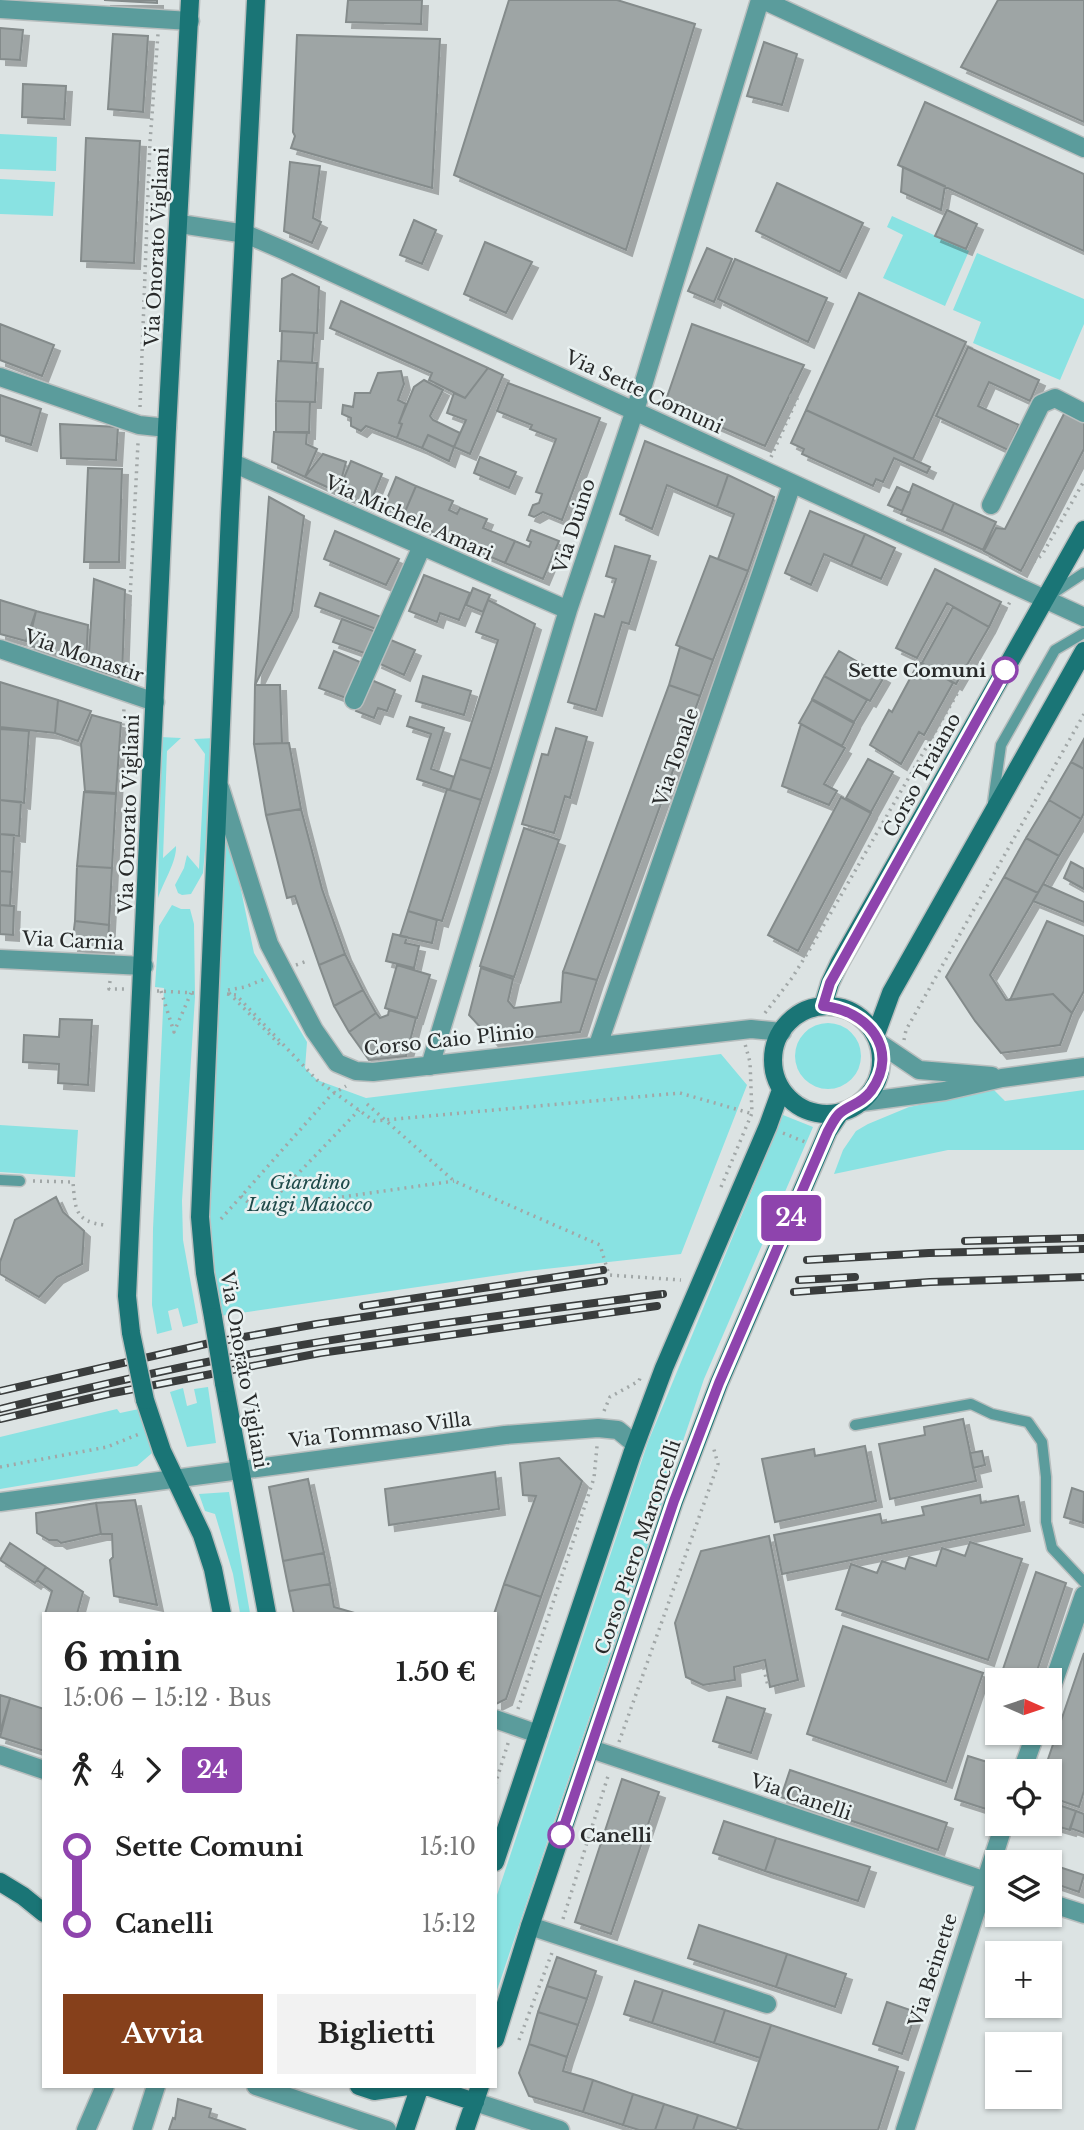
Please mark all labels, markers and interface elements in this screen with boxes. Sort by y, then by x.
street label: Via Onorato Vigliani [140,146,174,348]
street label: Via Sette Comuni [561,345,727,439]
street label: Via Michele Amari [321,470,497,566]
street label: Via Duino [548,476,600,577]
street label: Via Monastir [20,625,147,687]
marker: Sette Comuni [992,657,1018,683]
place label: Sette Comuni [848,659,986,682]
street label: Via Tonale [648,705,704,810]
street label: Corso Traiano [878,709,966,841]
street label: Via Onorato Vigliani [114,713,144,915]
street label: Via Carnia [21,927,125,955]
street label: Corso Caio Plinio [363,1020,535,1060]
park label: Giardino Luigi Maiocco [246,1171,373,1216]
line badge: 24 [760,1195,822,1241]
text: 24 [775,1203,807,1232]
street label: Via Onorato Vigliani [215,1269,273,1471]
street label: Via Tommaso Villa [287,1407,473,1453]
street label: Corso Piero Maroncelli [590,1436,686,1658]
text: 6 min [63,1634,182,1681]
text: 1.50 € [396,1656,476,1688]
north arrow [985,1668,1062,1745]
map controls [985,1668,1062,2109]
text: 15:06 – 15:12 · Bus [63,1684,271,1712]
icon: walk [63,1751,101,1789]
icon: forward [134,1751,172,1789]
text: 24 [196,1755,228,1784]
text: 4 [111,1756,124,1784]
button: locate [985,1759,1062,1836]
street label: Via Canelli [746,1769,855,1825]
marker: Canelli [548,1822,574,1848]
place label: Canelli [580,1824,652,1847]
text: Sette Comuni [115,1831,303,1863]
text: 15:10 [419,1833,476,1861]
button: layers [985,1850,1062,1927]
text: Canelli [115,1908,213,1940]
text: 15:12 [422,1910,476,1938]
street label: Via Beinette [903,1910,962,2031]
button: + [985,1941,1062,2018]
button: Avvia [63,1994,263,2074]
button: Biglietti [277,1994,476,2074]
button: − [985,2032,1062,2109]

